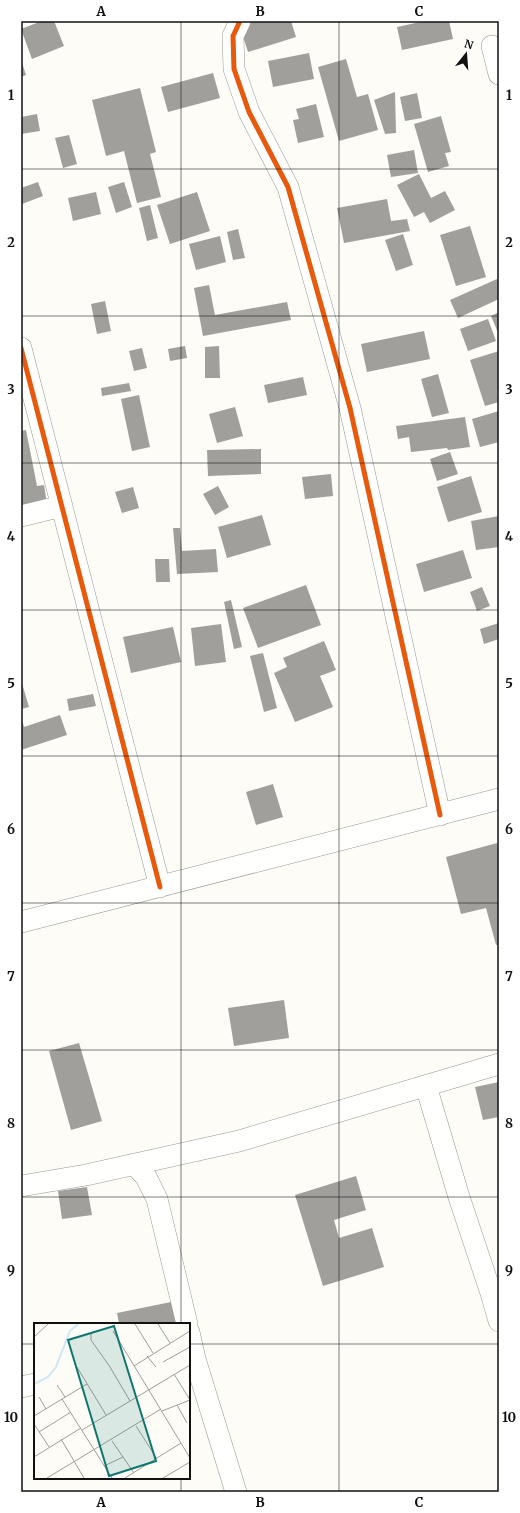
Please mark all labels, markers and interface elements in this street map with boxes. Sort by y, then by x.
text: A [95,3,106,20]
text: B [255,3,265,20]
text: C [415,3,424,20]
north arrow [446,34,486,74]
text: N [463,36,475,52]
text: 1 [8,87,14,104]
text: 1 [506,87,512,104]
text: 2 [7,234,15,251]
text: 2 [505,234,513,251]
text: 3 [7,381,15,398]
text: 3 [505,381,513,398]
text: 4 [7,528,16,545]
text: 4 [505,528,514,545]
text: 5 [7,675,15,692]
text: 5 [505,675,513,692]
text: 6 [7,821,15,838]
text: 6 [505,821,513,838]
text: 7 [7,968,15,985]
text: 7 [505,968,513,985]
text: 8 [7,1115,15,1132]
text: 8 [505,1115,513,1132]
text: 9 [7,1262,15,1279]
text: 9 [505,1262,513,1279]
inset map [34,1323,190,1479]
text: 10 [4,1409,18,1426]
text: 10 [502,1409,516,1426]
text: A [95,1494,106,1511]
text: B [255,1494,265,1511]
text: C [415,1494,424,1511]

